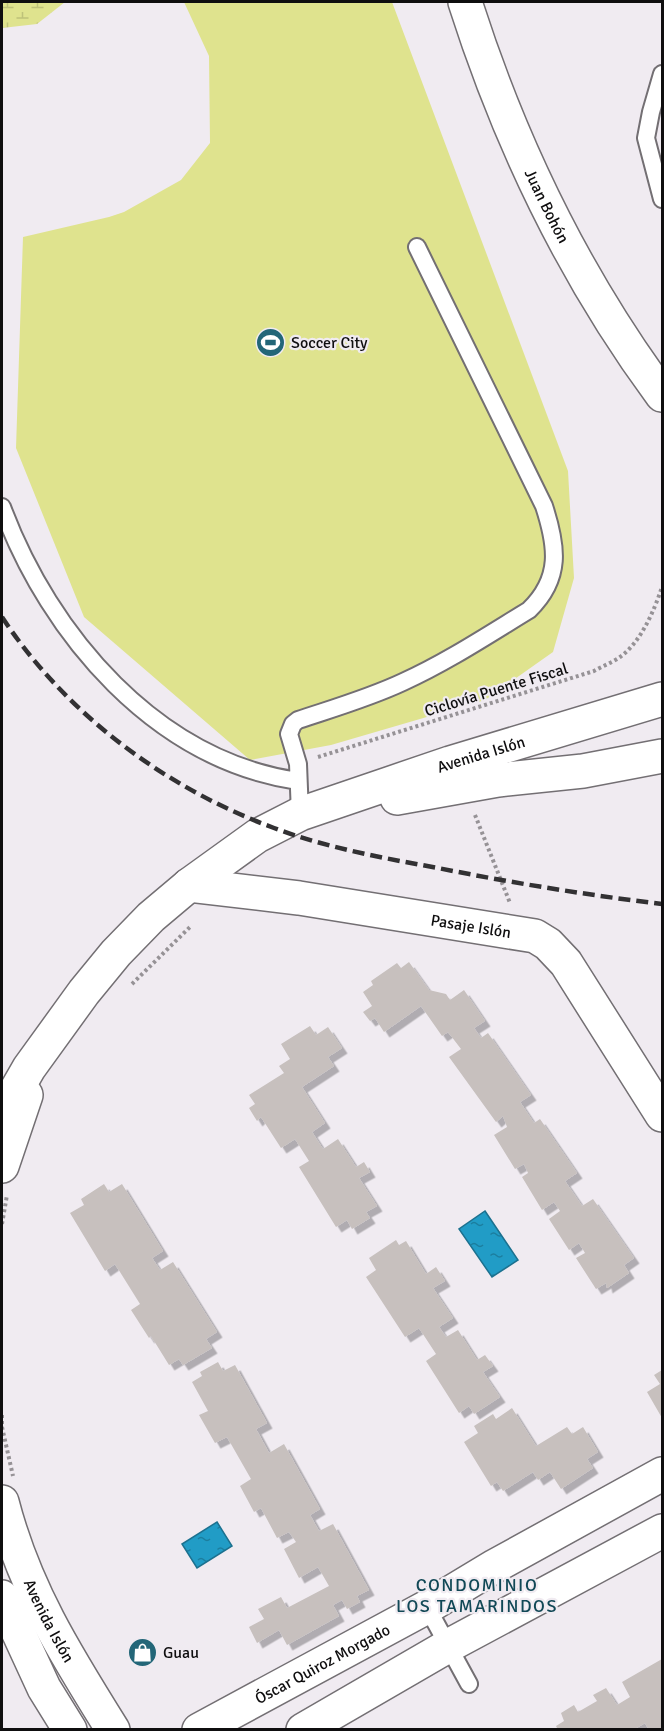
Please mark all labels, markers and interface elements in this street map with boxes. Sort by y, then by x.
street label: Juan Bohón [520,166,573,247]
sports icon: Soccer City [254,326,286,358]
place label: Soccer City [291,333,368,353]
street label: Ciclovía Puente Fiscal [422,659,571,721]
street label: Avenida Islón [434,732,528,778]
street label: Pasaje Islón [429,910,513,943]
district label: CONDOMINIO LOS TAMARINDOS [396,1574,558,1617]
street label: Avenida Islón [19,1576,78,1666]
street label: Óscar Quiroz Morgado [252,1620,394,1709]
shop icon: Guau [126,1636,158,1668]
place label: Guau [163,1643,199,1663]

